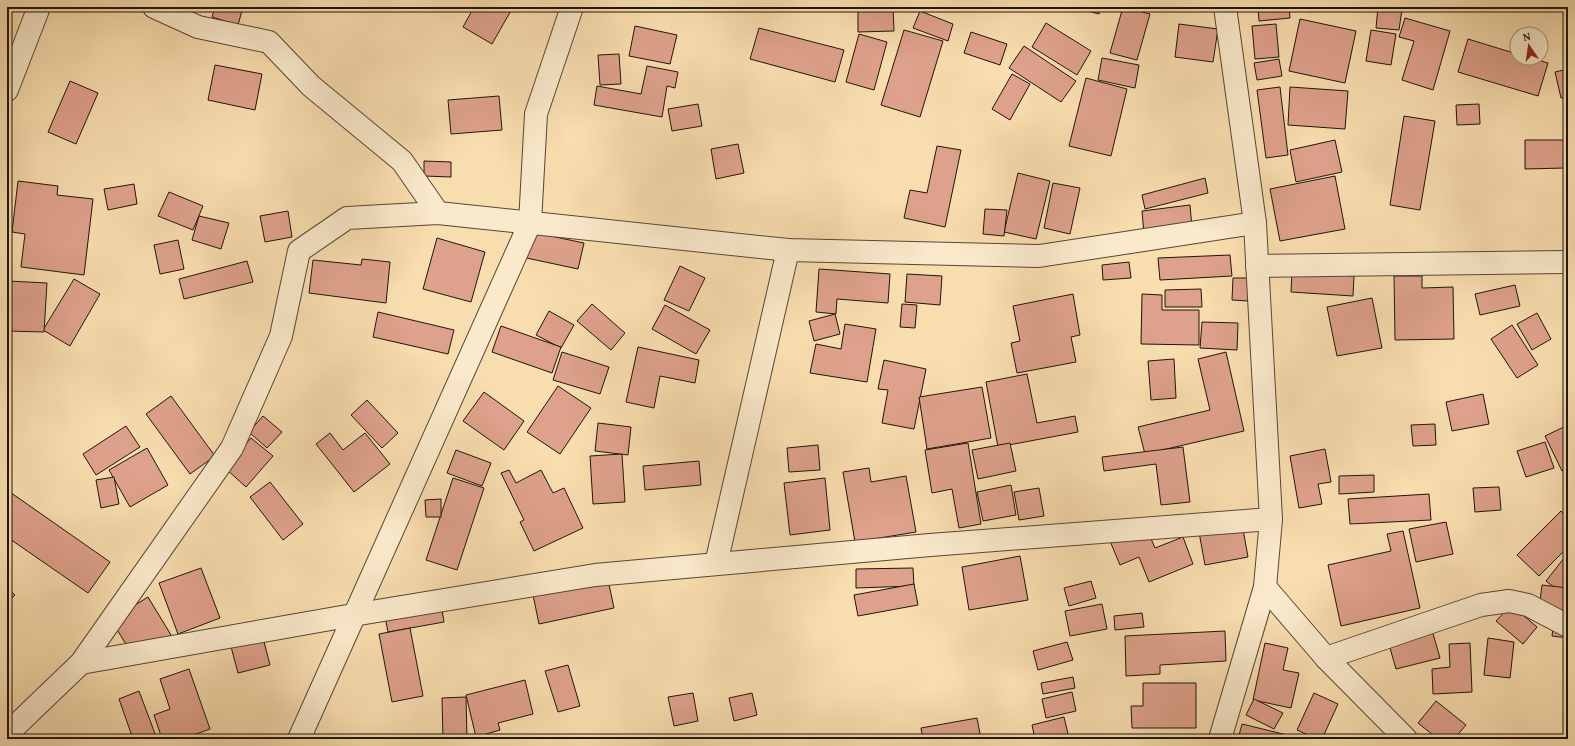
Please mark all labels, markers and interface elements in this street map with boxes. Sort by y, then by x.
north arrow [1509,26,1549,66]
text: N [1521,27,1533,45]

